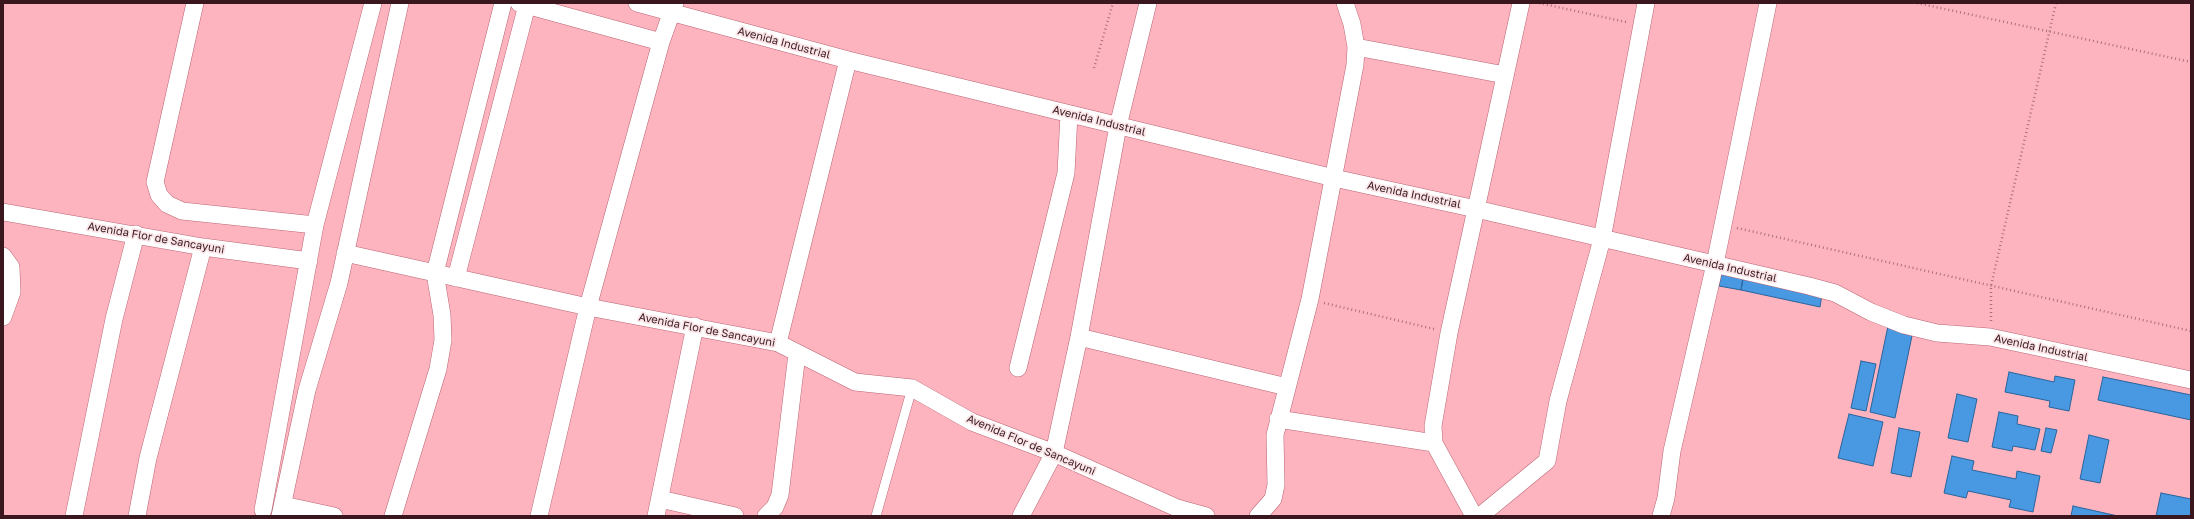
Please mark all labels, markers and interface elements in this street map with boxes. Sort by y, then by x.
street label: Avenida Industrial [736,24,832,62]
street label: Avenida Industrial [1051,103,1147,139]
street label: Avenida Industrial [1366,179,1462,211]
street label: Avenida Flor de Sancayuni [87,219,225,257]
street label: Avenida Industrial [1682,251,1778,285]
street label: Avenida Flor de Sancayuni [638,310,776,350]
street label: Avenida Industrial [1993,332,2089,364]
street label: Avenida Flor de Sancayuni [965,412,1097,478]

